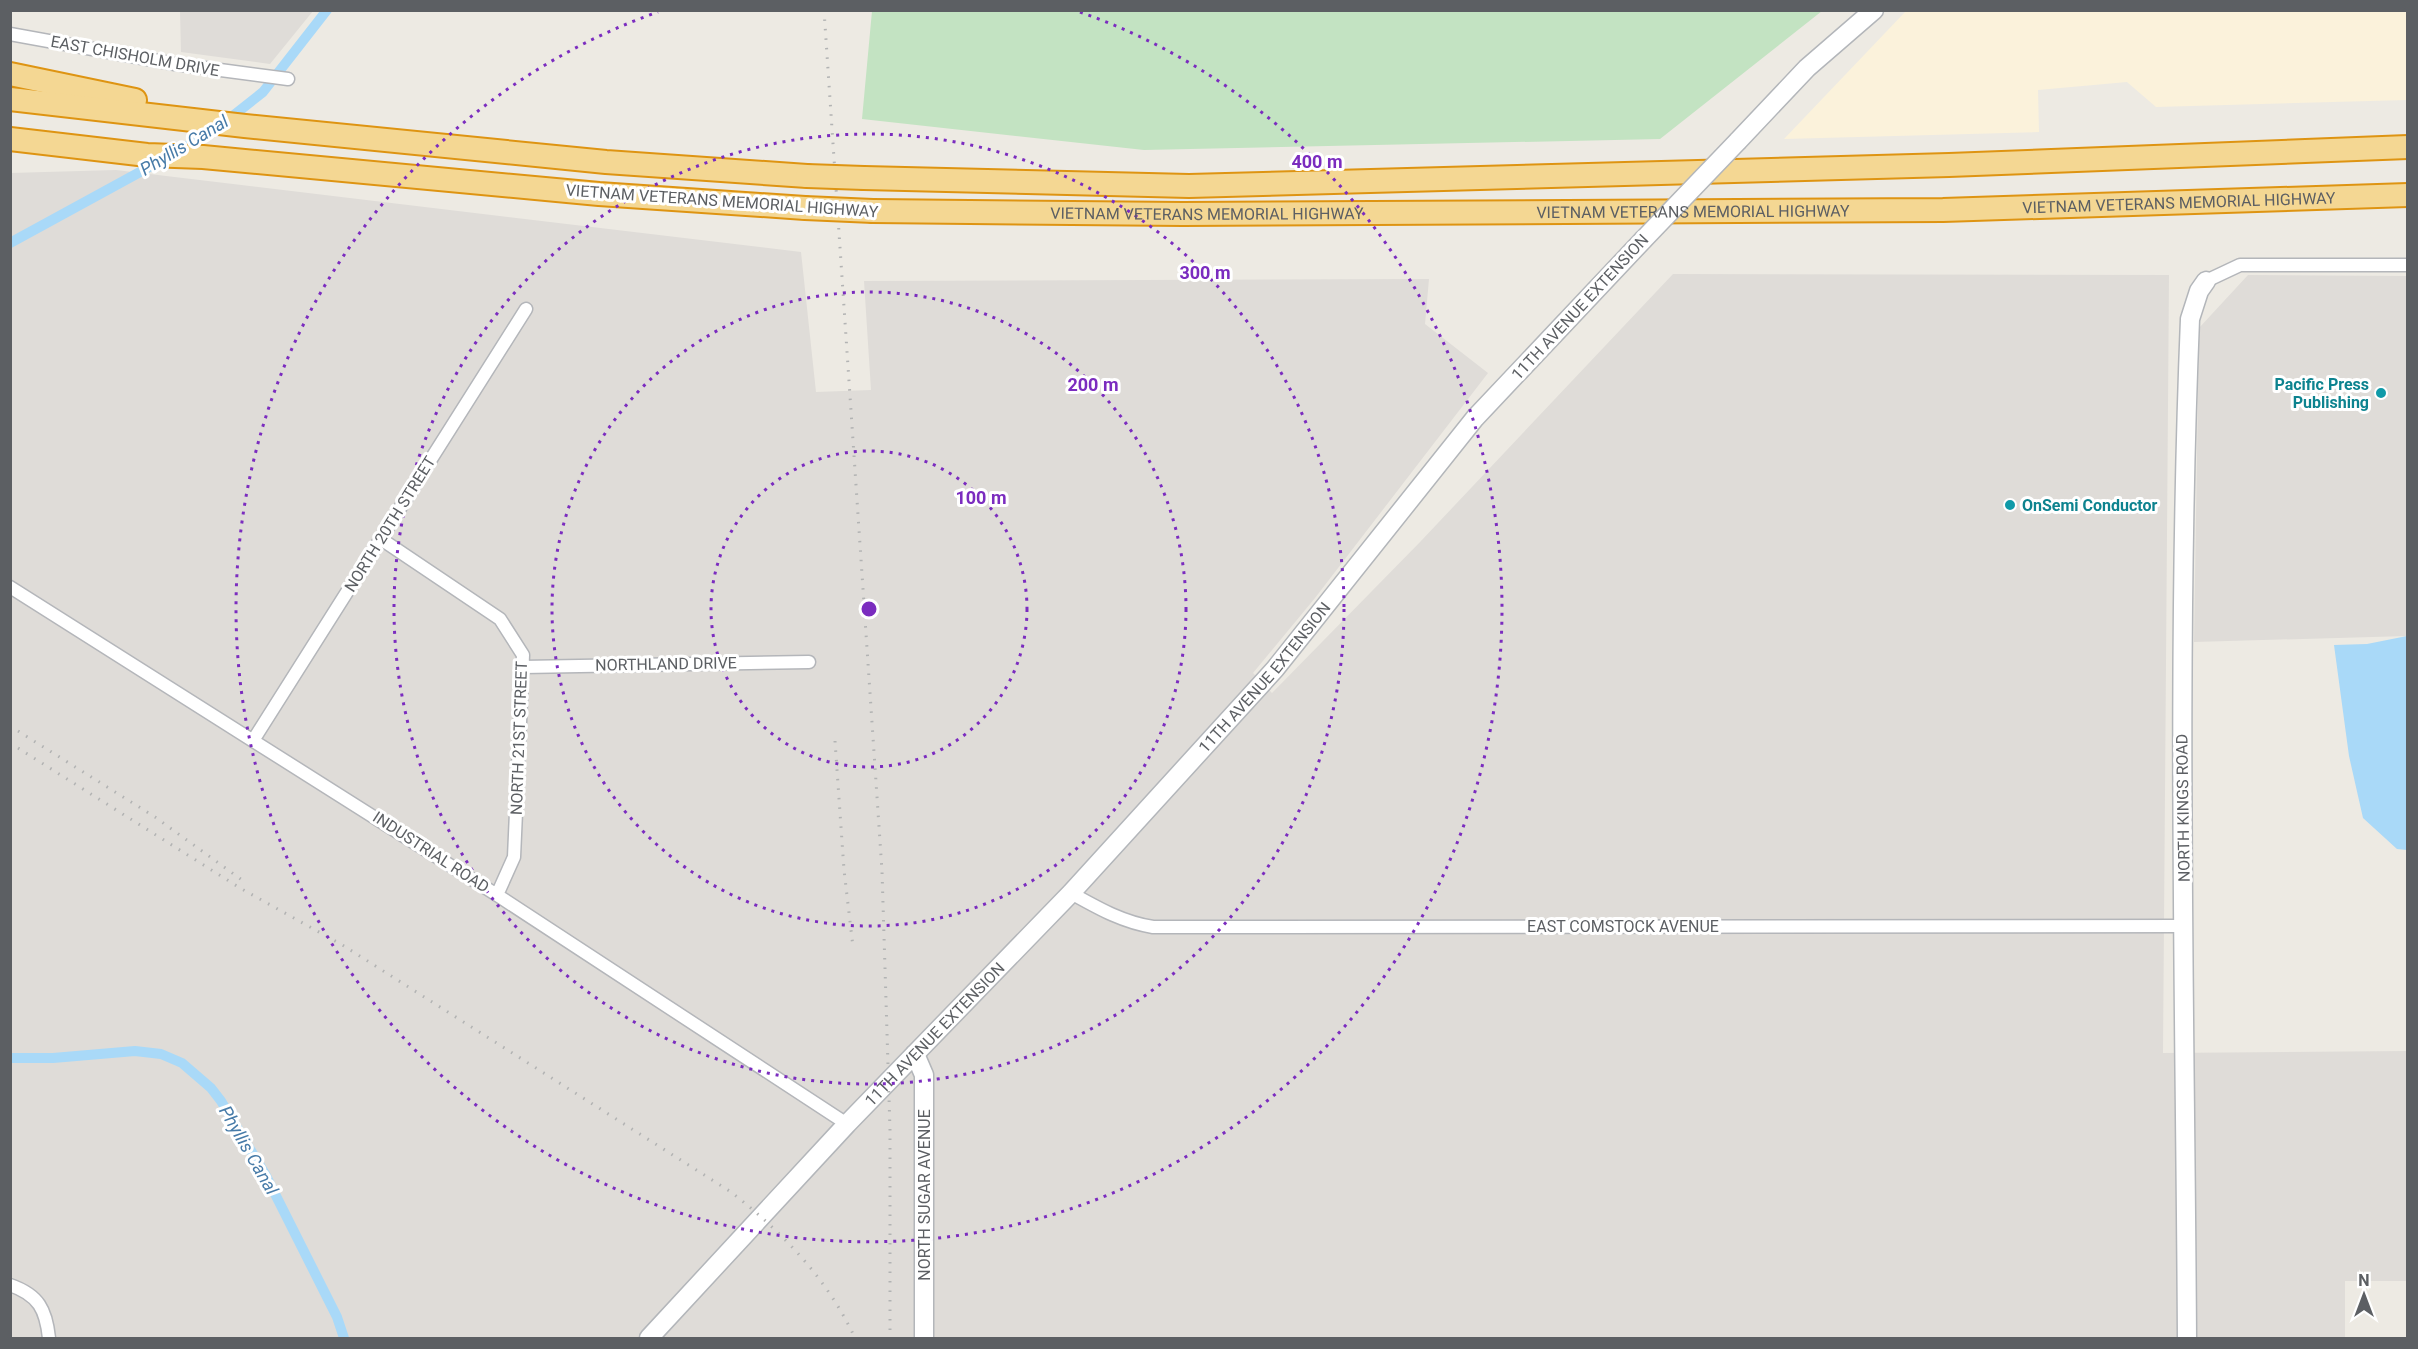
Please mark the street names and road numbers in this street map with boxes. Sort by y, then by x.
street label: EAST CHISHOLM DRIVE [49,32,221,80]
street label: VIETNAM VETERANS MEMORIAL HIGHWAY [565,181,879,221]
street label: VIETNAM VETERANS MEMORIAL HIGHWAY [2022,188,2336,217]
street label: VIETNAM VETERANS MEMORIAL HIGHWAY [1536,201,1850,222]
street label: VIETNAM VETERANS MEMORIAL HIGHWAY [1050,203,1364,224]
street label: 11TH AVENUE EXTENSION [1507,230,1653,384]
street label: NORTH 20TH STREET [341,452,440,595]
street label: 11TH AVENUE EXTENSION [1194,598,1334,756]
street label: NORTHLAND DRIVE [595,653,737,675]
street label: NORTH 21ST STREET [507,660,531,815]
street label: NORTH KINGS ROAD [2172,734,2194,882]
street label: INDUSTRIAL ROAD [369,807,493,897]
street label: EAST COMSTOCK AVENUE [1527,917,1719,936]
street label: 11TH AVENUE EXTENSION [861,958,1008,1110]
street label: NORTH SUGAR AVENUE [915,1109,934,1281]

